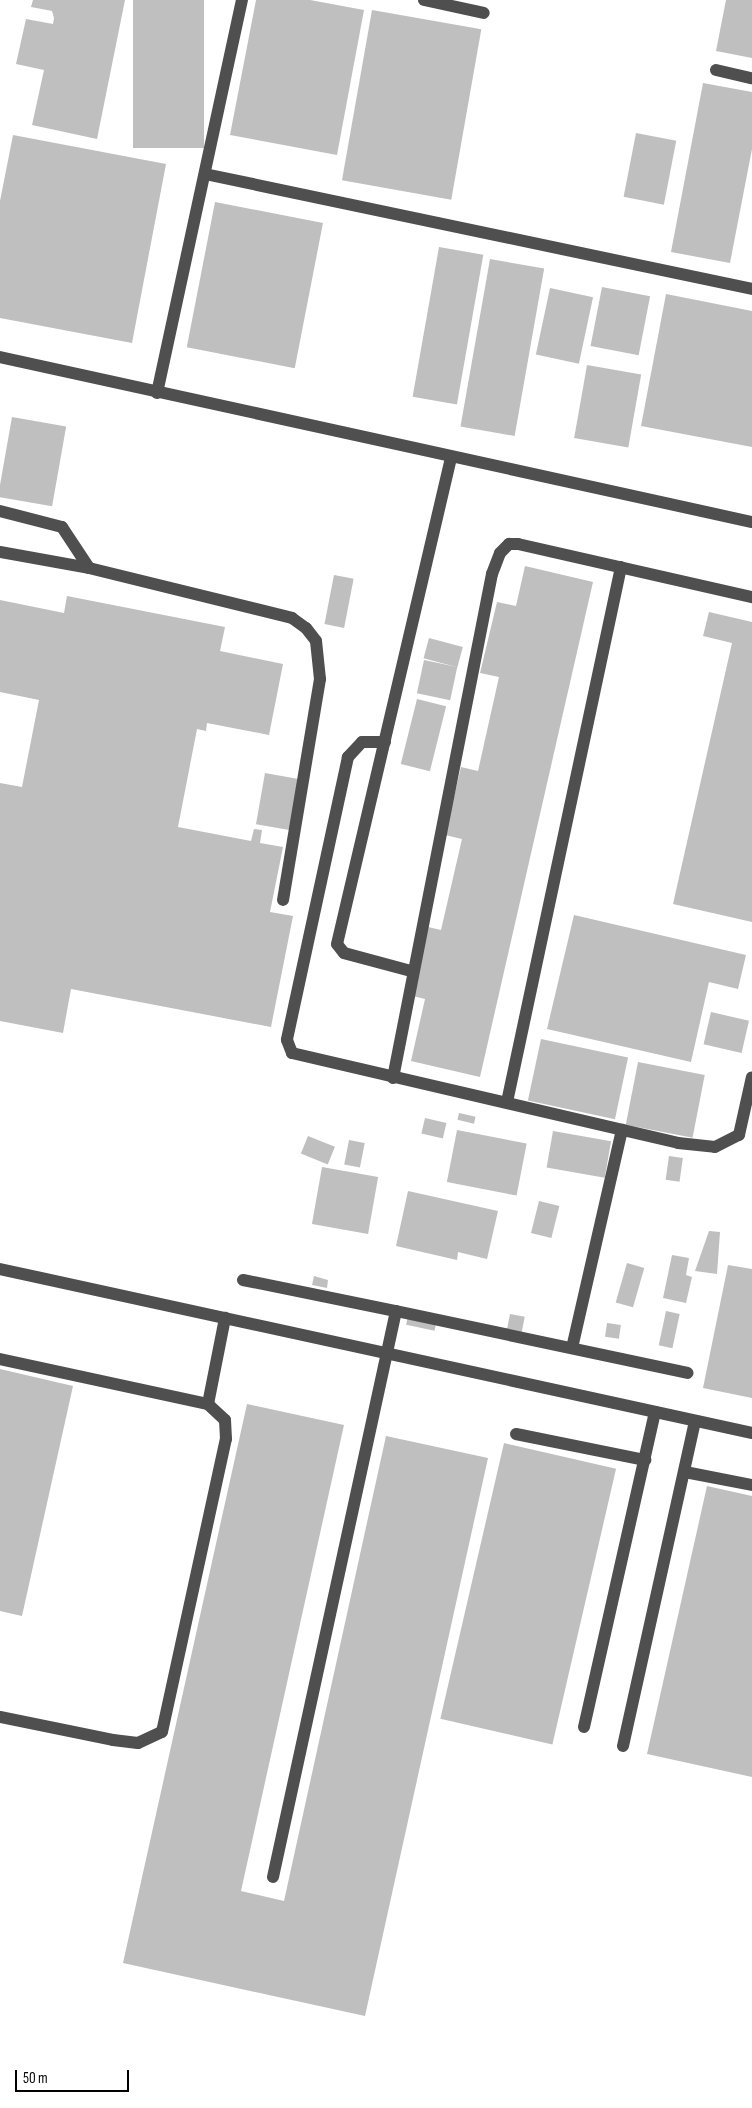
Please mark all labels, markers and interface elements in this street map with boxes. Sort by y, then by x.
scale bar [18,2060,131,2092]
text: 50 m [23,2069,48,2088]

